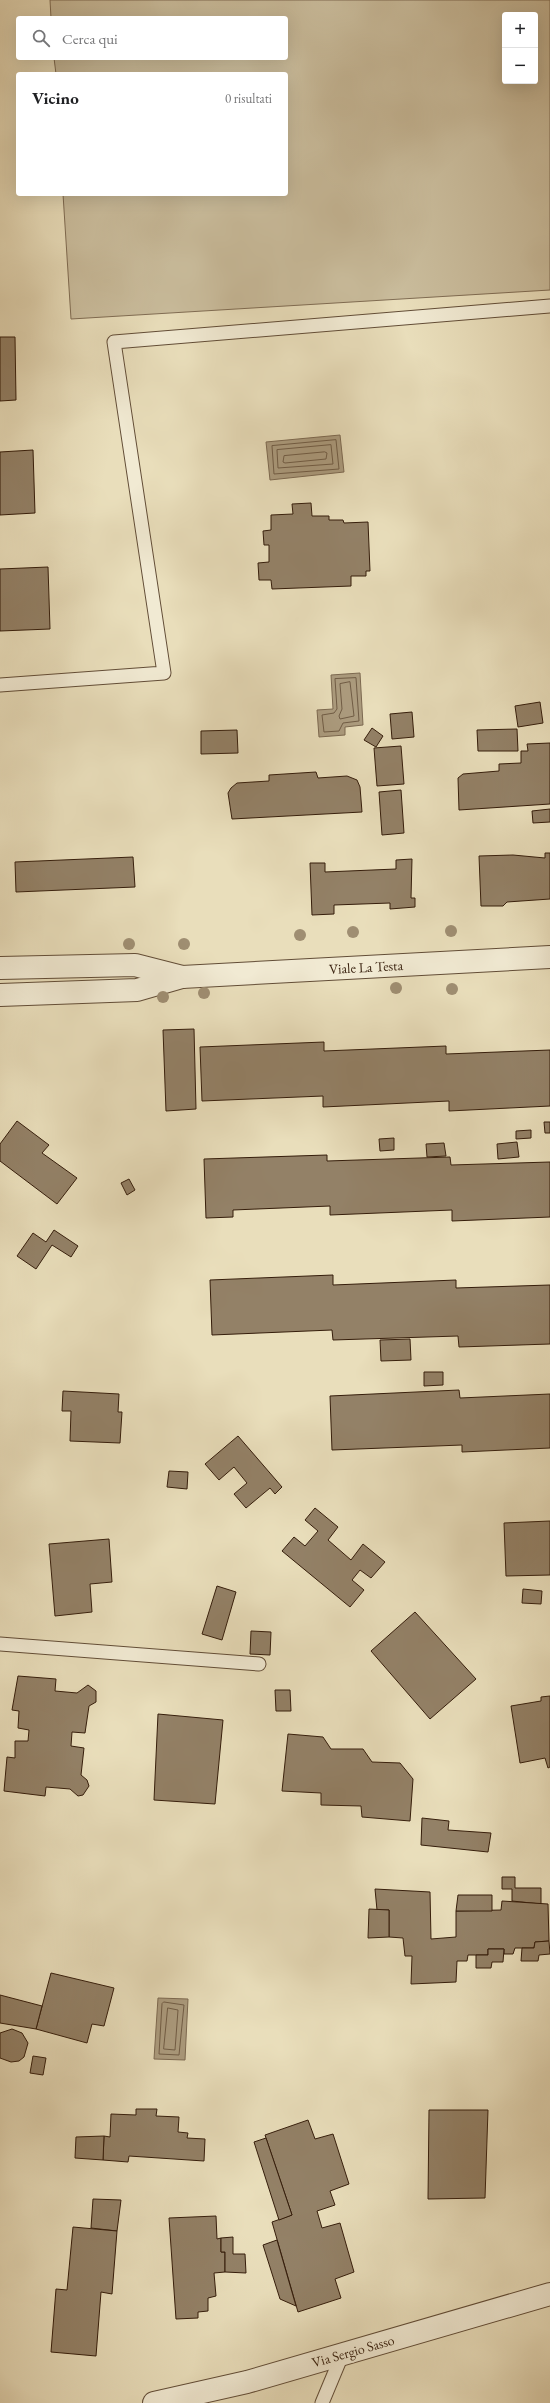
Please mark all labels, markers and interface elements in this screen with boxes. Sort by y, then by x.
map controls [502,12,538,84]
button: + [502,12,538,48]
search box [16,16,288,60]
icon: search [30,27,52,49]
text: Cerca qui [62,29,118,48]
button: − [502,48,538,84]
text: Vicino [32,87,79,109]
text: 0 risultati [225,90,272,107]
street label: Viale La Testa [328,956,404,978]
street label: Via Sergio Sasso [310,2331,396,2371]

